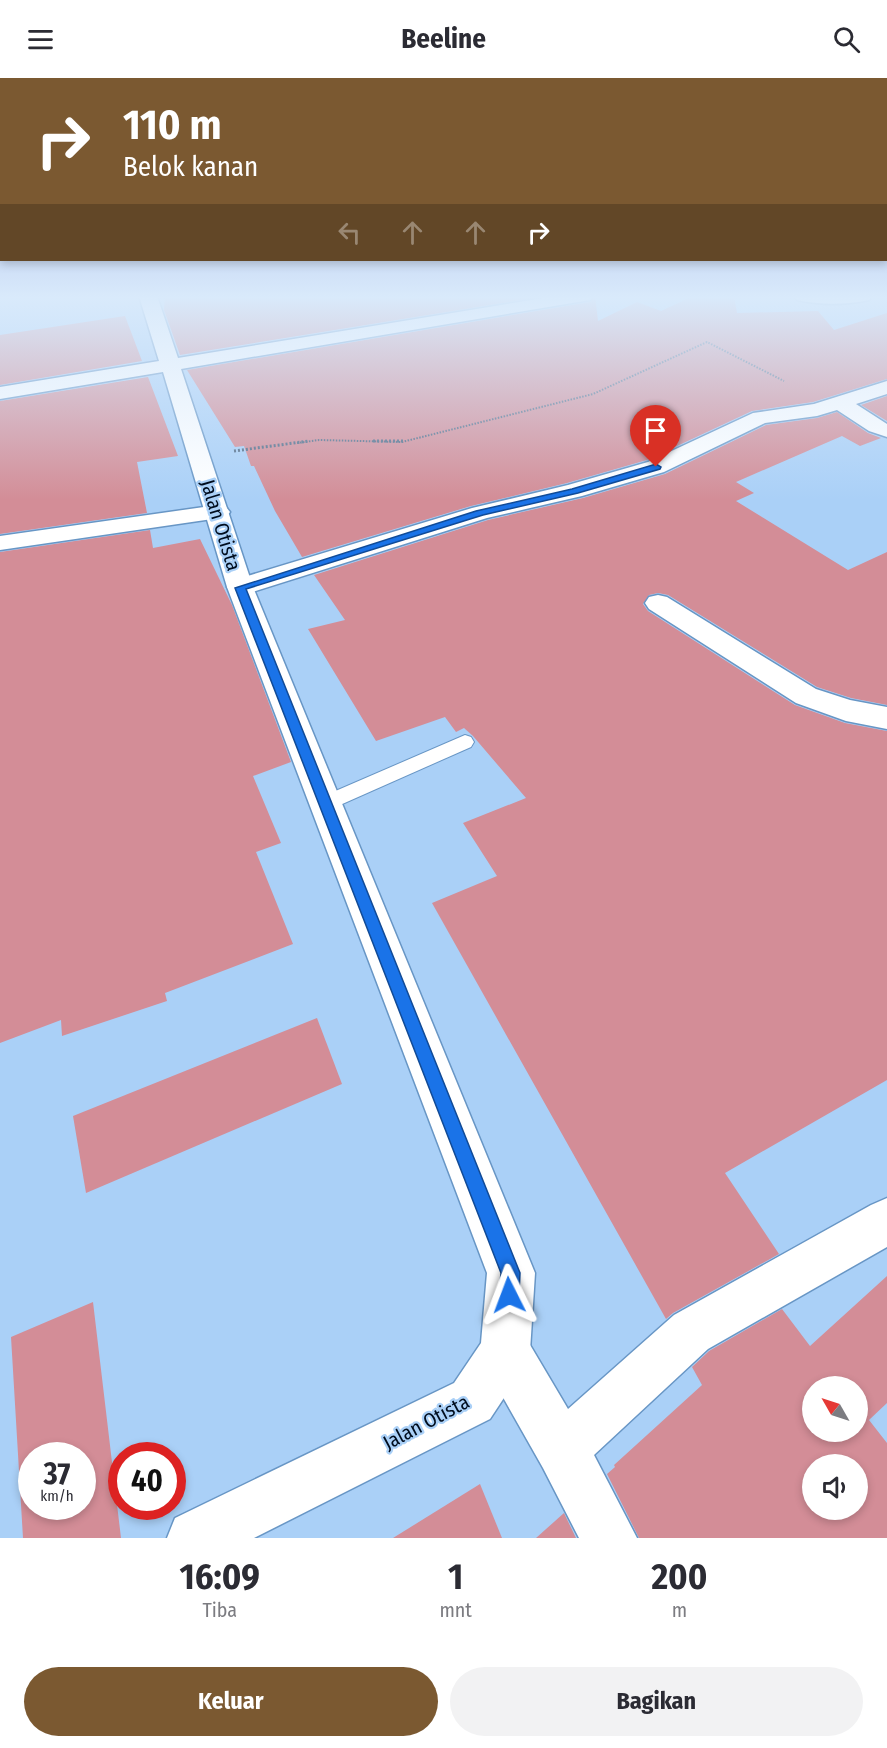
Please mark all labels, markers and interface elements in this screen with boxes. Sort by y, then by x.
icon: menu [24,23,57,56]
text: Beeline [401,23,486,55]
icon: search [830,23,863,56]
text: 110 m [123,100,222,150]
icon: right [24,102,102,180]
text: Belok kanan [123,151,258,183]
icon: left [333,216,366,249]
icon: ahead [396,216,429,249]
icon: ahead [459,216,492,249]
icon: right [522,216,555,249]
pin [630,405,681,467]
icon: arrive [639,414,672,447]
street label: Jalan Otista [196,476,246,574]
position arrow [477,1263,541,1327]
north arrow [802,1376,868,1442]
map controls [802,1376,868,1520]
street label: Jalan Otista [379,1389,473,1455]
speed limit sign: 40 [108,1442,186,1520]
button: sound [802,1454,868,1520]
text: 37 [44,1456,70,1492]
text: km/h [40,1487,74,1505]
text: 16:09 [180,1555,260,1599]
text: 1 [448,1555,463,1599]
text: 200 [651,1555,707,1599]
text: Tiba [202,1598,237,1622]
text: mnt [439,1598,472,1622]
text: m [672,1598,687,1622]
button: Keluar [24,1667,438,1736]
button: Bagikan [450,1667,863,1736]

